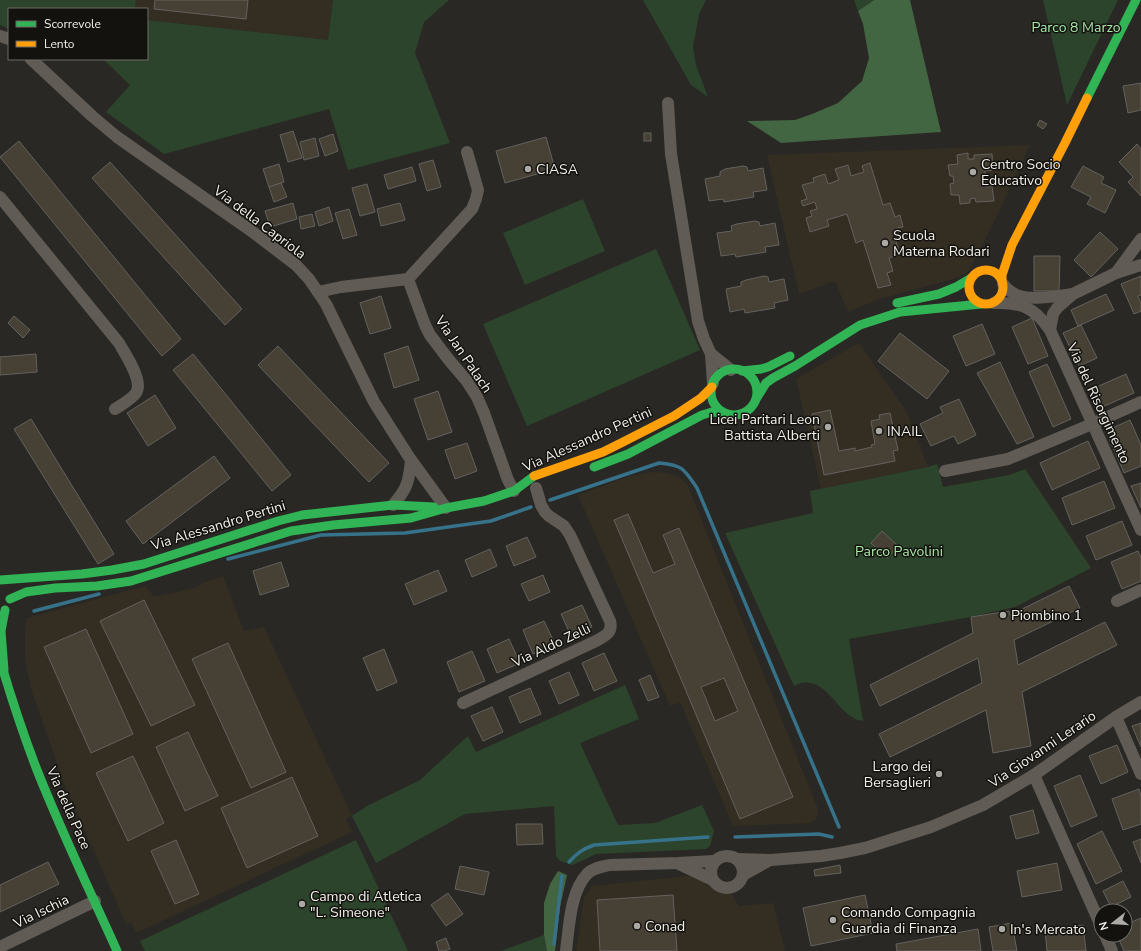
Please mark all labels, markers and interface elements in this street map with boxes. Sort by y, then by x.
legend [8,8,148,60]
text: Scorrevole [44,16,101,32]
park label: Parco 8 Marzo [1031,18,1121,37]
text: Lento [44,36,75,52]
place label: Centro Socio Educativo [981,155,1061,190]
place label: CIASA [536,160,578,179]
marker: CIASA [523,164,533,174]
marker: Centro Socio Educativo [968,167,978,177]
street label: Via della Capriola [209,181,310,263]
place label: Scuola Materna Rodari [893,226,989,261]
marker: Scuola Materna Rodari [880,238,890,248]
street label: Via Jan Palach [430,311,496,397]
street label: Via del Risorgimento [1062,339,1135,467]
street label: Via Alessandro Pertini [519,402,655,477]
place label: Licei Paritari Leon Battista Alberti [709,410,820,445]
marker: Licei Paritari Leon Battista Alberti [823,422,833,432]
place label: INAIL [887,422,923,441]
marker: INAIL [874,426,884,436]
street label: Via Alessandro Pertini [148,496,288,555]
park label: Parco Pavolini [855,542,943,561]
place label: Piombino 1 [1011,606,1082,625]
marker: Piombino 1 [998,610,1008,620]
street label: Via Aldo Zelli [508,619,594,672]
street label: Via Giovanni Lerario [984,706,1100,793]
place label: Largo dei Bersaglieri [864,757,931,792]
street label: Via della Pace [41,763,95,853]
marker: Largo dei Bersaglieri [934,769,944,779]
place label: Campo di Atletica "L. Simeone" [310,887,422,922]
street label: Via Ischia [9,890,72,933]
marker: Campo di Atletica "L. Simeone" [297,899,307,909]
place label: Comando Compagnia Guardia di Finanza [841,903,976,938]
north arrow [1093,903,1133,943]
marker: Comando Compagnia Guardia di Finanza [828,915,838,925]
place label: Conad [645,917,685,936]
place label: In's Mercato [1010,920,1086,939]
text: N [1096,920,1112,932]
marker: Conad [632,921,642,931]
marker: In's Mercato [997,924,1007,934]

